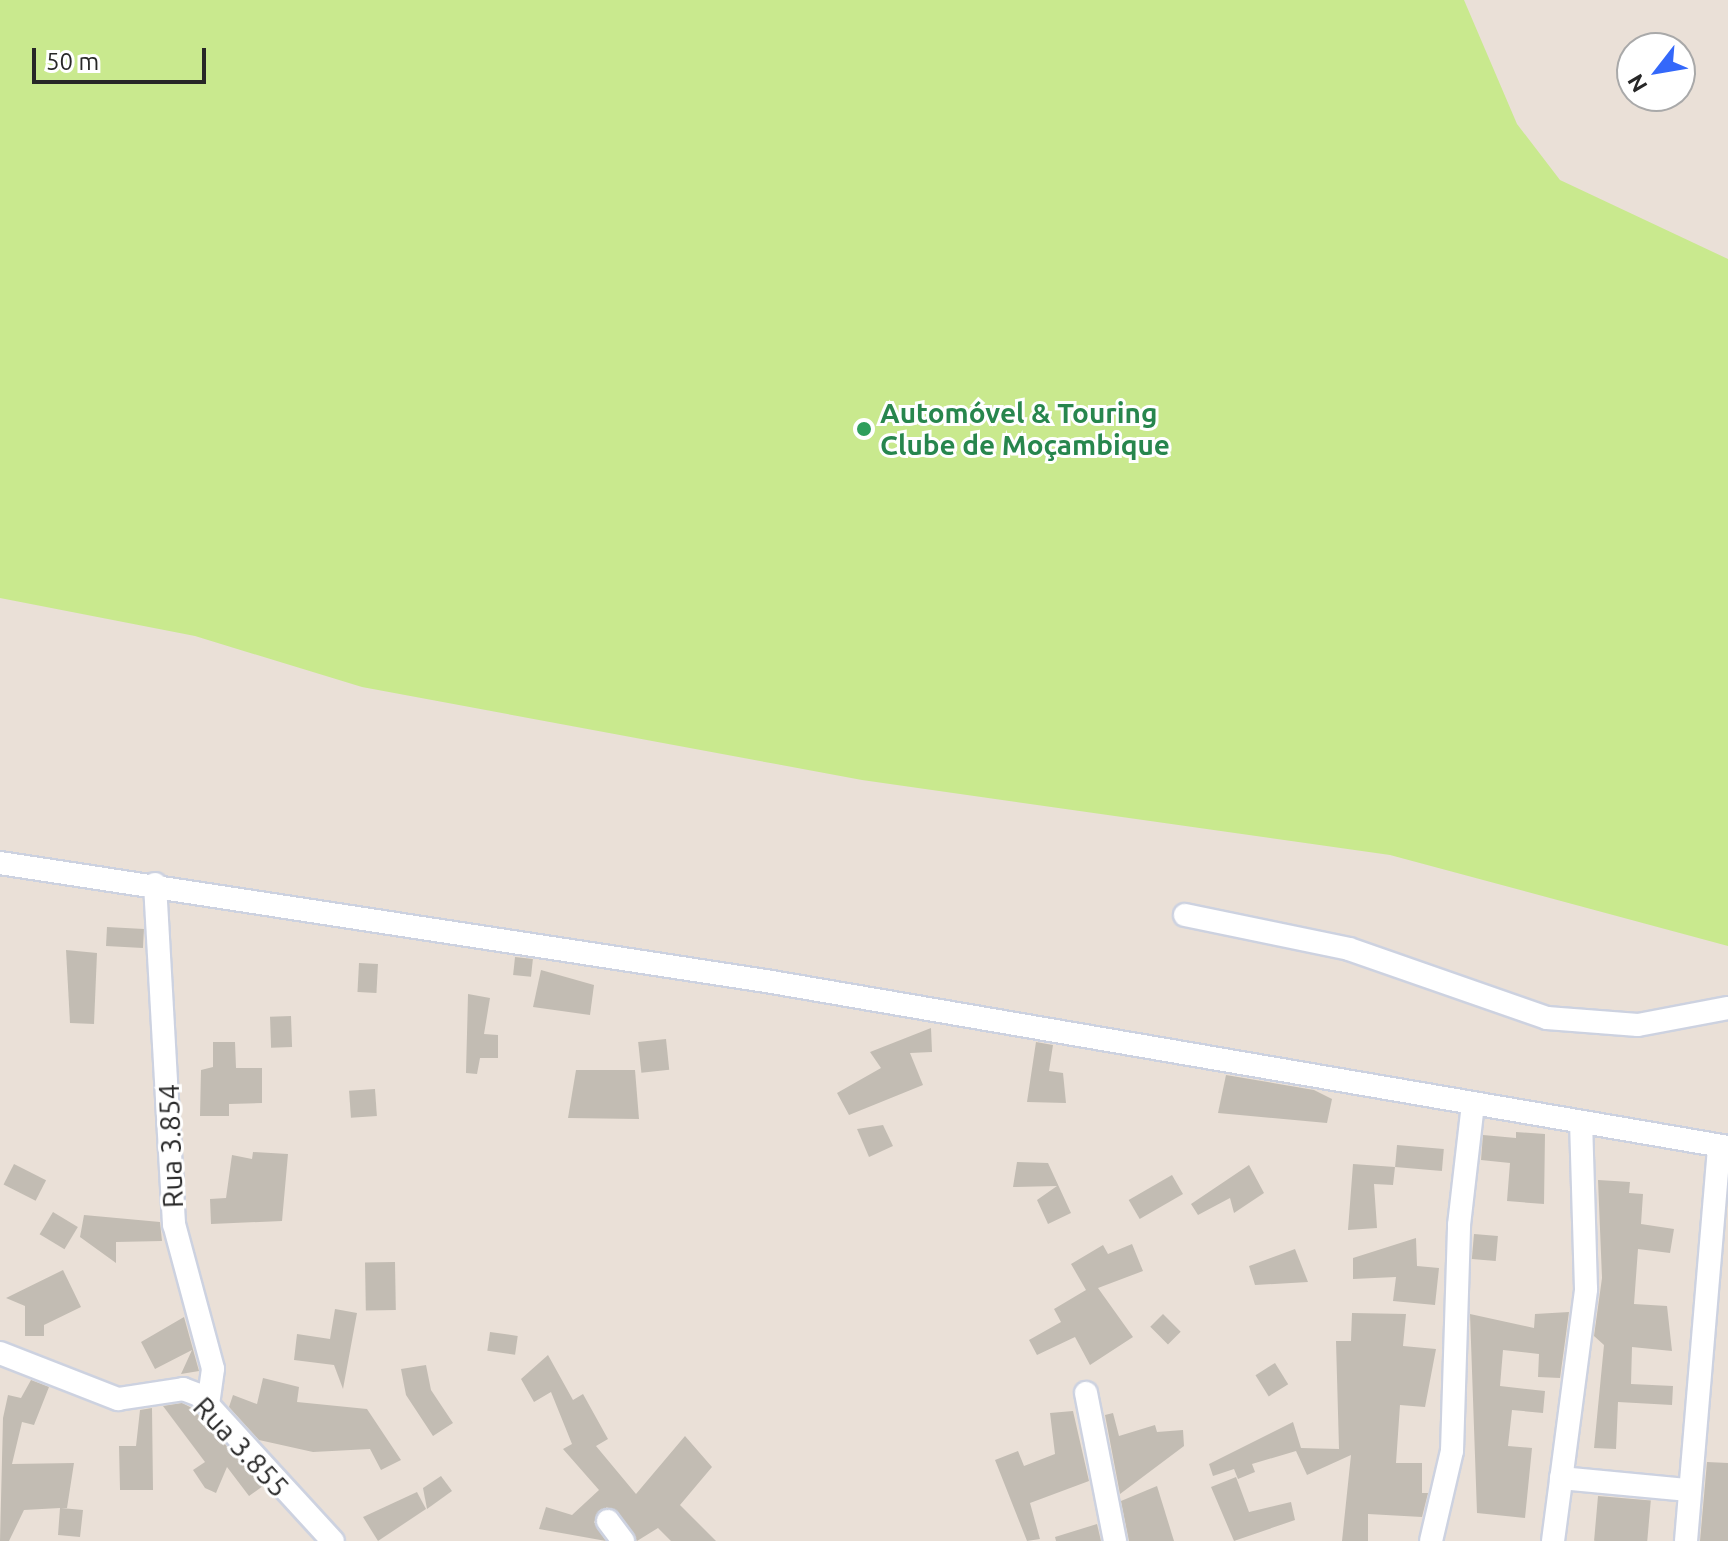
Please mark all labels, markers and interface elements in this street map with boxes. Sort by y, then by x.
scale bar [36,32,210,82]
north arrow [1616,32,1696,112]
text: 50 m [46,48,99,75]
text: N [1622,70,1652,97]
place label: Automóvel & Touring Clube de Moçambique [880,396,1170,462]
marker: Automóvel & Touring Clube de Moçambique [855,420,873,438]
street label: Rua 3.854 [152,1083,190,1209]
street label: Rua 3.855 [186,1390,296,1504]

